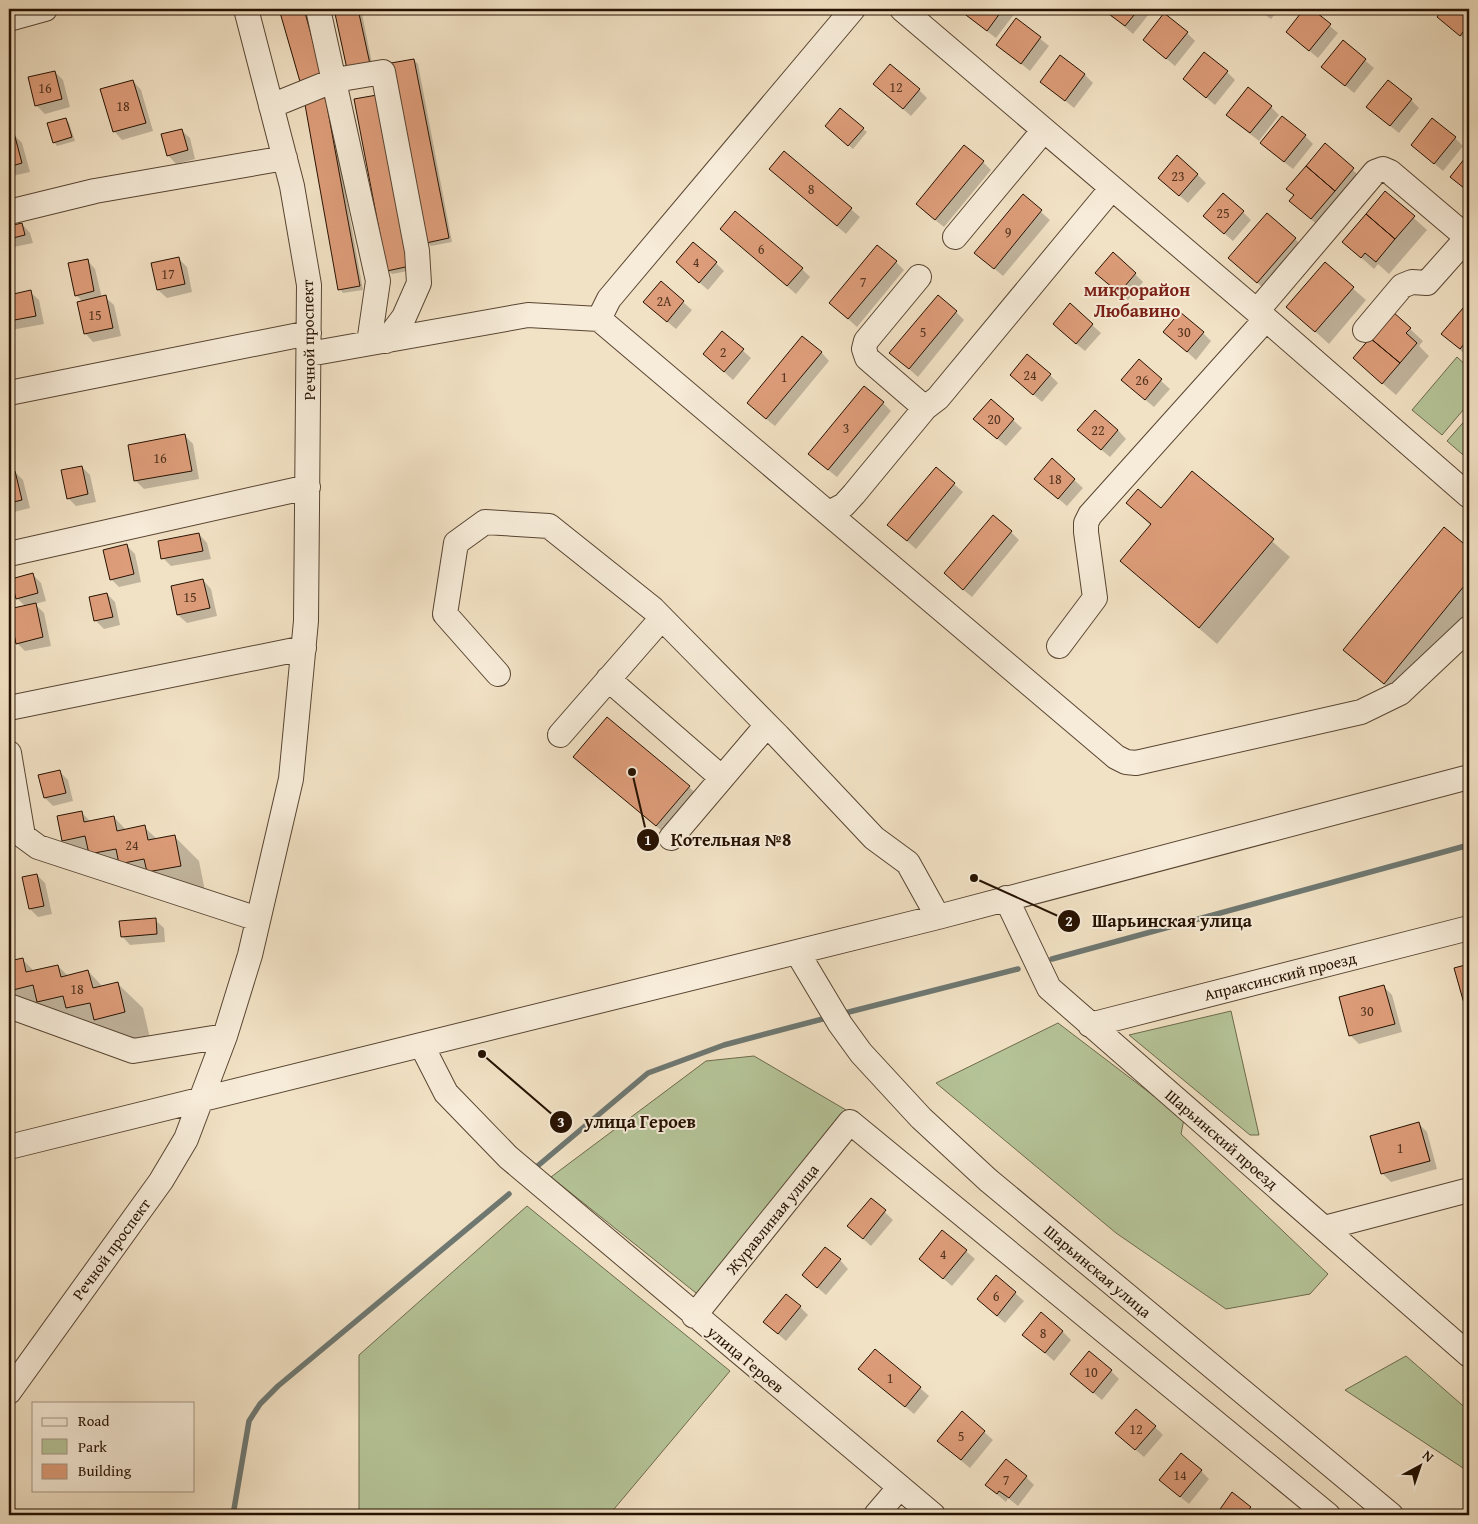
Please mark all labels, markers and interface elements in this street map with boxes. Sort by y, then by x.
house number: 12 [889,77,903,97]
house number: 16 [38,78,52,98]
house number: 18 [116,96,130,116]
house number: 23 [1171,166,1185,186]
house number: 8 [808,179,815,199]
house number: 25 [1216,203,1230,223]
house number: 9 [1005,222,1012,242]
house number: 6 [758,239,765,259]
house number: 4 [693,252,700,272]
house number: 17 [161,264,175,284]
house number: 7 [860,272,867,292]
district label: микрорайон Любавино [1084,276,1190,324]
street label: Речной проспект [295,279,321,401]
house number: 2А [656,291,672,311]
house number: 15 [88,305,102,325]
house number: 5 [920,322,926,342]
house number: 30 [1177,322,1191,342]
house number: 2 [720,342,726,362]
house number: 24 [1023,365,1037,385]
house number: 1 [781,367,787,387]
house number: 26 [1135,370,1149,390]
house number: 20 [987,409,1001,429]
house number: 3 [843,418,849,438]
house number: 22 [1091,420,1105,440]
house number: 16 [153,448,167,468]
house number: 18 [1048,469,1062,489]
house number: 15 [183,587,197,607]
callout: Котельная №8 [636,823,802,856]
text: Котельная №8 [671,826,791,853]
text: 1 [644,829,652,850]
house number: 24 [125,835,139,855]
callout: Шарьинская улица [1056,904,1262,937]
text: Шарьинская улица [1092,907,1253,934]
text: 2 [1065,910,1073,931]
street label: Апраксинский проезд [1201,945,1359,1007]
house number: 18 [70,979,84,999]
house number: 30 [1360,1001,1374,1021]
street label: Шарьинский проезд [1160,1083,1284,1195]
callout: улица Героев [549,1105,706,1138]
text: улица Героев [583,1108,696,1135]
text: 3 [557,1111,565,1132]
house number: 1 [1397,1138,1403,1158]
street label: Журавлиная улица [719,1158,824,1280]
street label: Речной проспект [66,1193,156,1305]
street label: Шарьинская улица [1039,1219,1157,1323]
house number: 4 [940,1244,947,1264]
house number: 6 [993,1286,1000,1306]
street label: улица Героев [701,1319,790,1399]
house number: 8 [1040,1323,1047,1343]
house number: 10 [1084,1362,1098,1382]
house number: 1 [887,1368,893,1388]
legend [32,1402,195,1492]
text: Road [78,1410,109,1431]
house number: 12 [1129,1419,1143,1439]
house number: 5 [958,1426,964,1446]
text: Park [78,1436,107,1457]
north arrow [1396,1442,1446,1492]
text: N [1418,1445,1439,1467]
text: Building [78,1460,132,1481]
house number: 14 [1173,1465,1187,1485]
house number: 7 [1003,1470,1010,1490]

